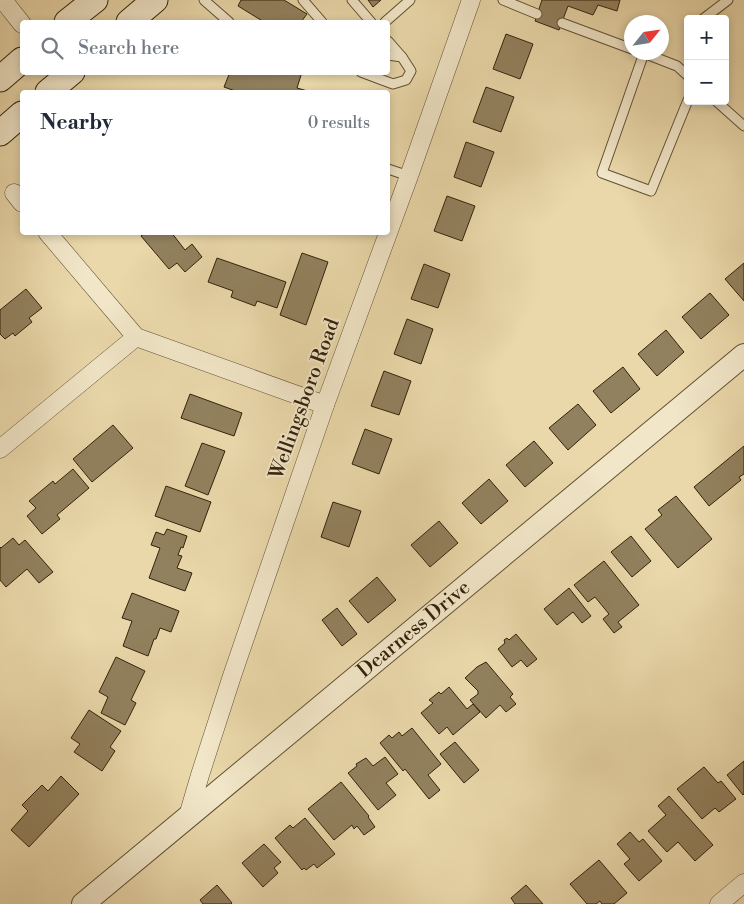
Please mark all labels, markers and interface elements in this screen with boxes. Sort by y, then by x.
north arrow [624,15,669,60]
map controls [684,15,729,105]
button: + [684,15,729,60]
search box [20,20,390,75]
icon: search [38,34,66,62]
text: Search here [78,36,179,60]
button: − [684,60,729,105]
text: Nearby [40,110,113,136]
text: 0 results [308,113,370,133]
street label: Wellingsboro Road [264,315,346,484]
street label: Dearness Drive [352,575,475,683]

